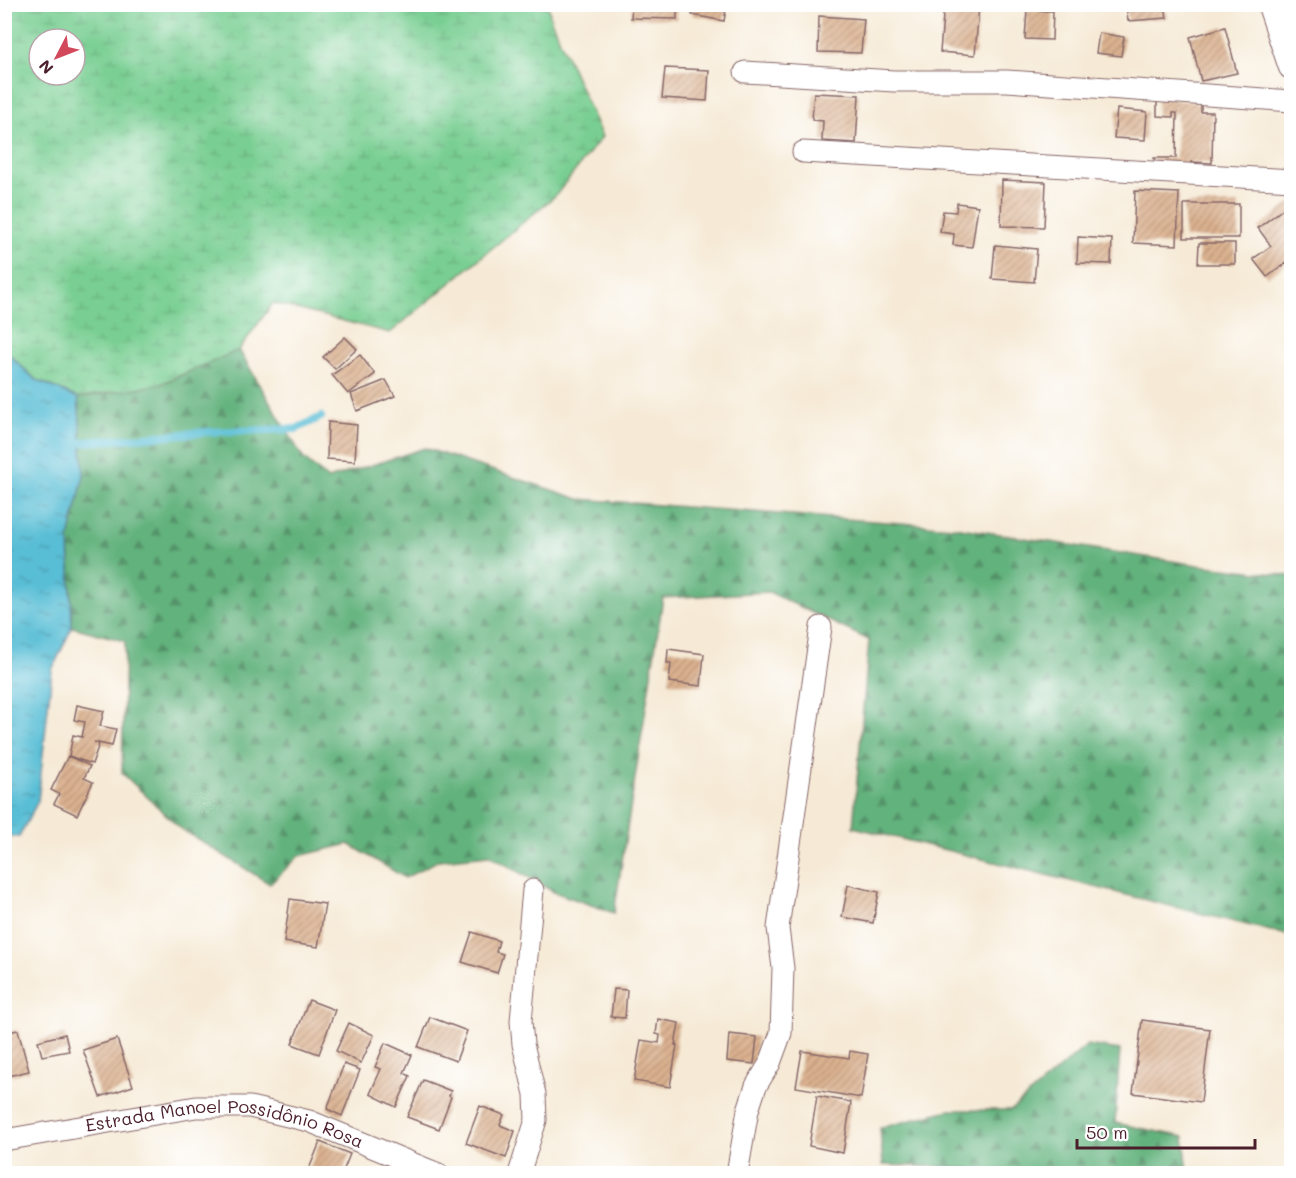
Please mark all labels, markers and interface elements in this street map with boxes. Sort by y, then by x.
north arrow [27,27,87,87]
text: N [34,56,57,79]
street label: Estrada Manoel Possidônio Rosa [83,1094,367,1153]
scale bar [1077,1112,1256,1150]
text: 50 m [1086,1120,1128,1144]

